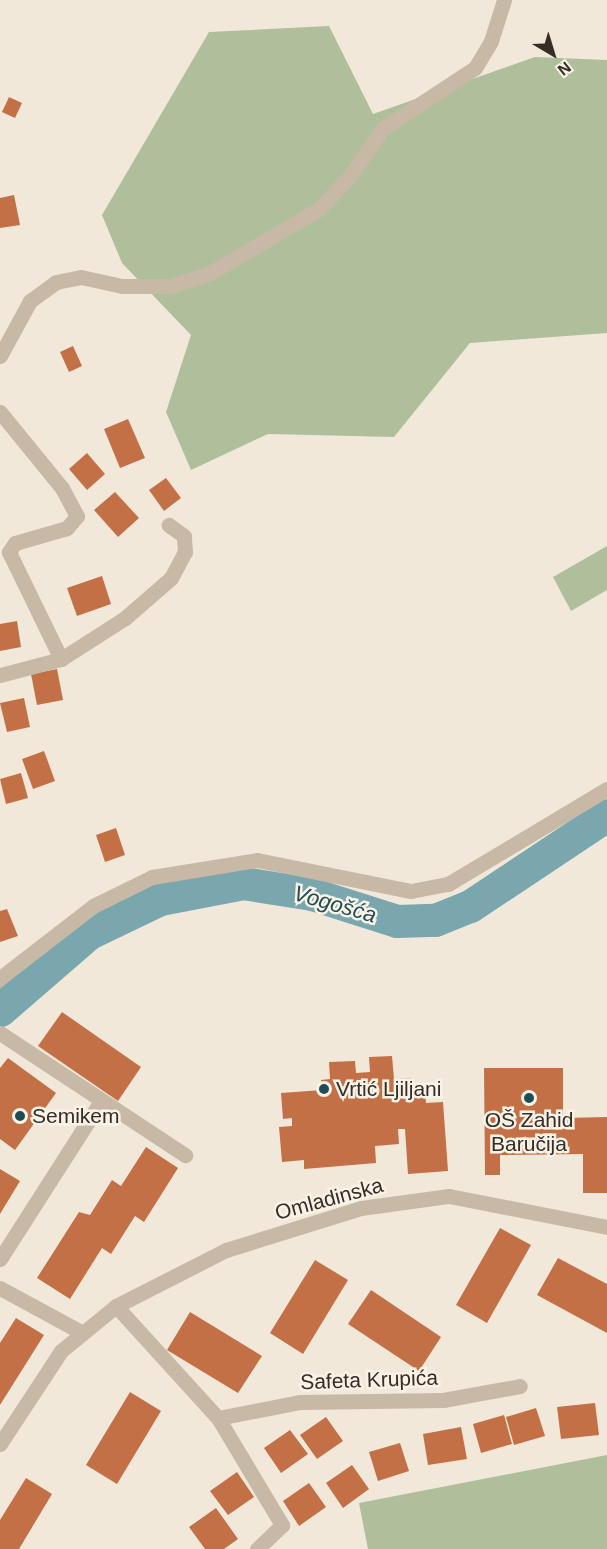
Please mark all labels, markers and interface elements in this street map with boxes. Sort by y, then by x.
north arrow [523,24,583,84]
text: N [555,58,574,79]
water label: Vogošća [291,880,379,928]
place label: Vrtić Ljiljani [336,1076,441,1102]
marker: Vrtić Ljiljani [317,1082,331,1096]
marker: OŠ Zahid Baručija [522,1091,536,1105]
place label: Semikem [32,1103,120,1129]
place label: OŠ Zahid Baručija [485,1107,573,1157]
marker: Semikem [13,1109,27,1123]
street label: Omladinska [272,1172,386,1226]
street label: Safeta Krupića [300,1365,438,1395]

